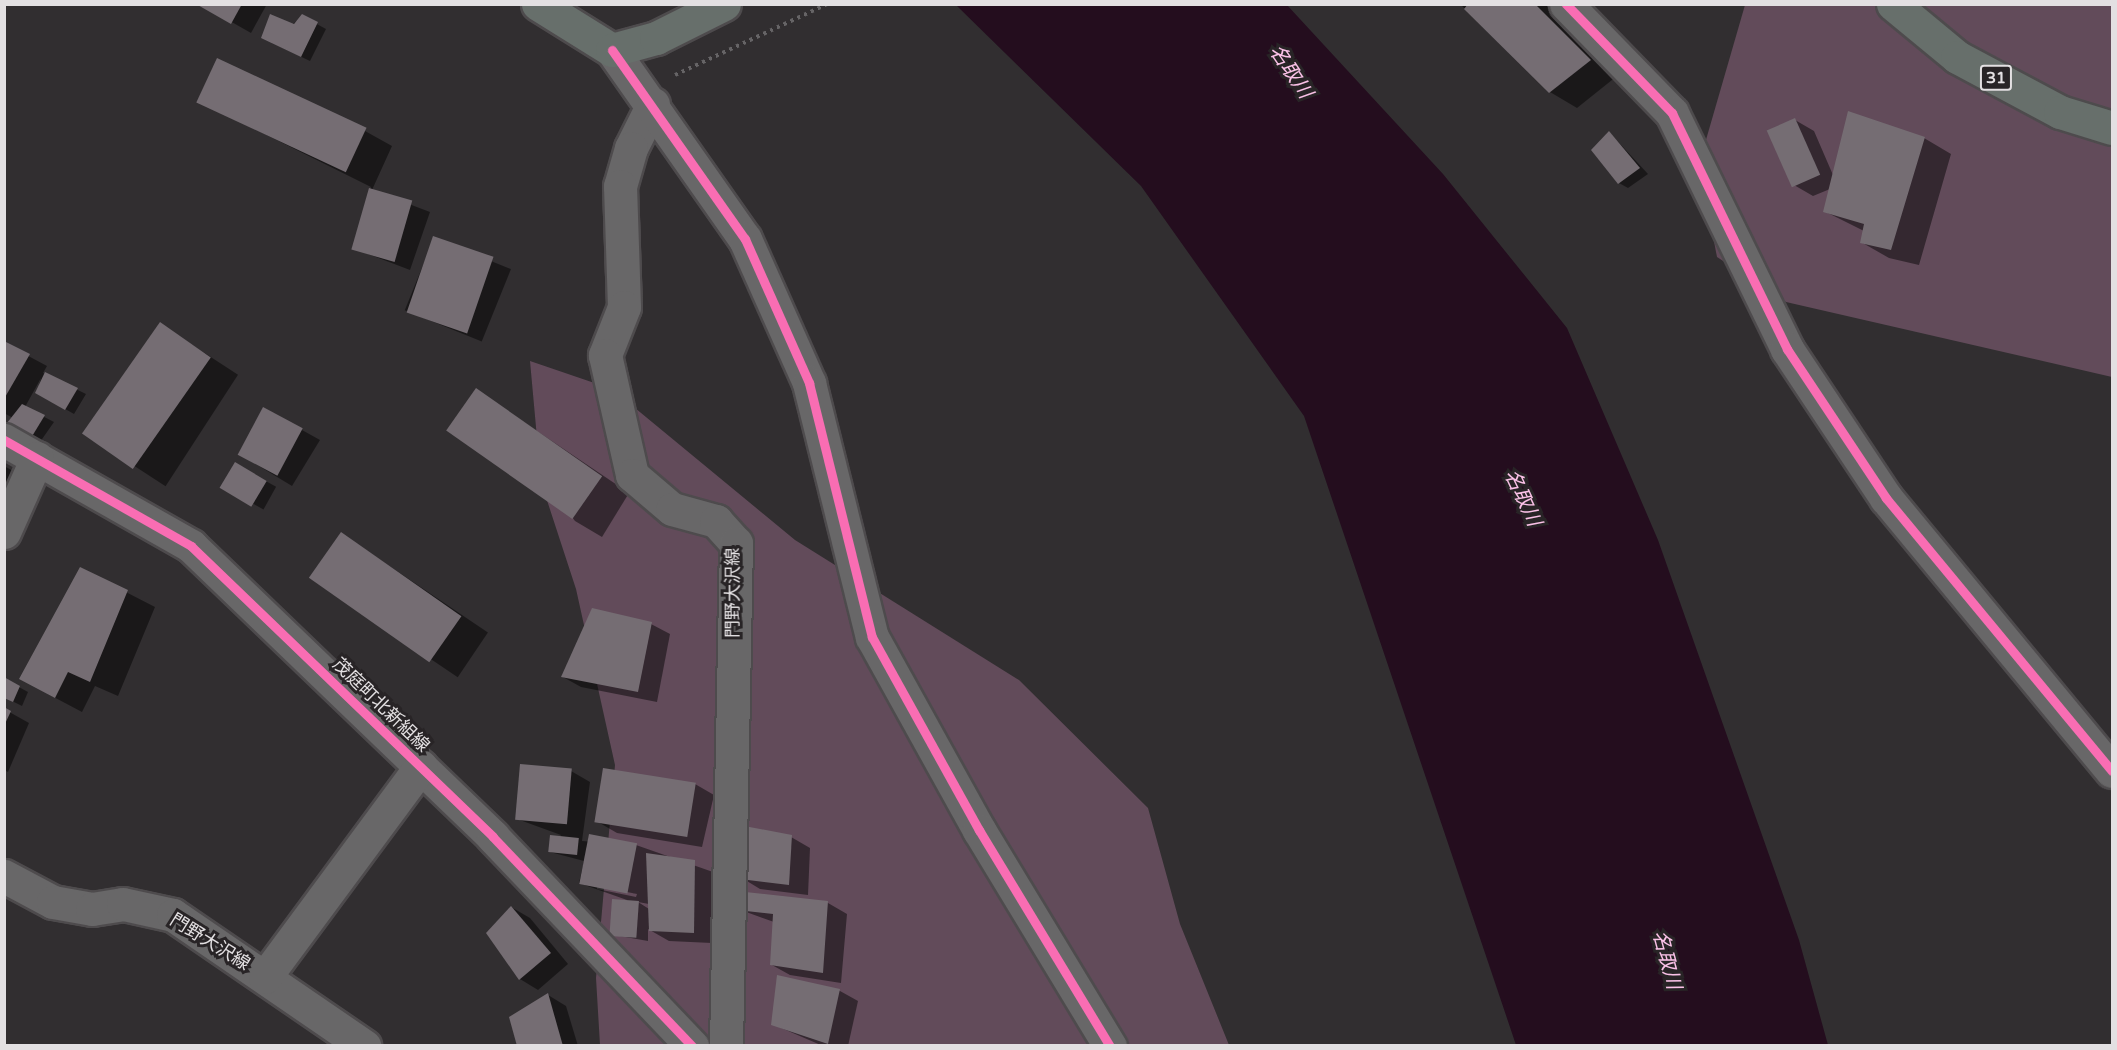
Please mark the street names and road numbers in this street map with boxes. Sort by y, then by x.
road number: 31 [1980,65,2012,91]
street label: 門野大沢線 [722,548,744,638]
street label: 茂庭町北新組線 [328,653,434,757]
street label: 門野大沢線 [166,909,254,975]

